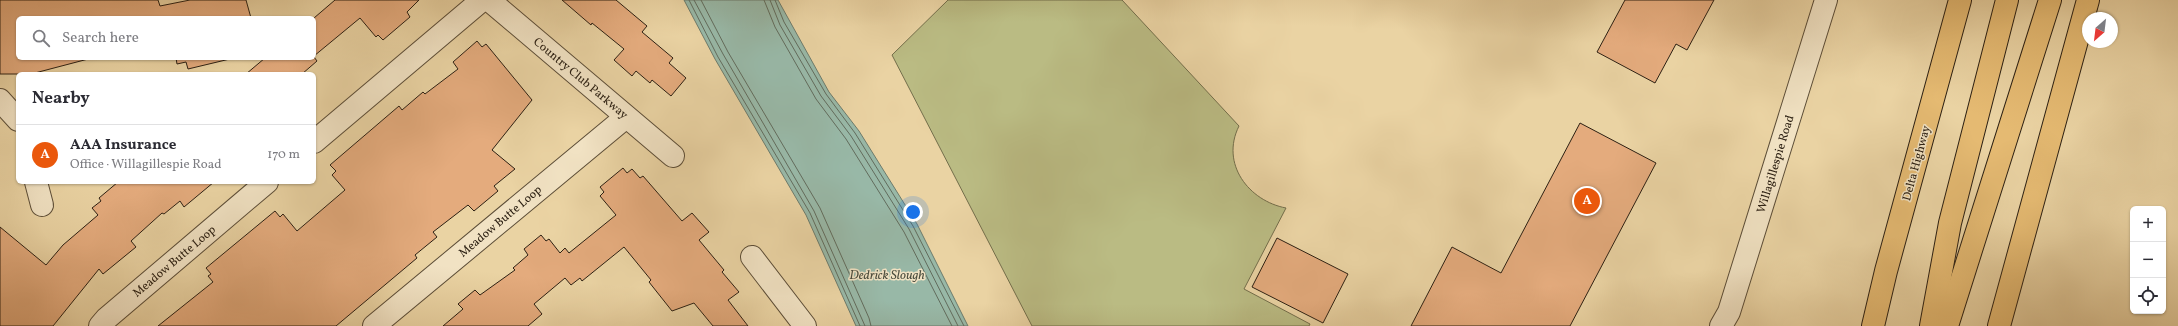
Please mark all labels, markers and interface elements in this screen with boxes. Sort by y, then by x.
north arrow [2082,12,2118,48]
search box [16,16,316,60]
icon: search [30,27,52,49]
text: Search here [62,28,139,49]
street label: Country Club Parkway [530,34,631,123]
text: Nearby [32,87,90,110]
street label: Willagillespie Road [1753,113,1799,215]
street label: Delta Highway [1899,123,1935,203]
text: AAA Insurance [70,135,176,156]
text: A [40,146,50,164]
text: 170 m [267,146,300,164]
text: Office · Willagillespie Road [70,156,222,174]
street label: Meadow Butte Loop [456,182,546,261]
pin: A [1574,186,1600,216]
your location [903,202,923,222]
map controls [2130,206,2166,314]
button: + [2130,206,2166,242]
street label: Meadow Butte Loop [130,222,220,301]
button: − [2130,242,2166,278]
water label: Dedrick Slough [849,267,925,285]
button: locate [2130,278,2166,314]

